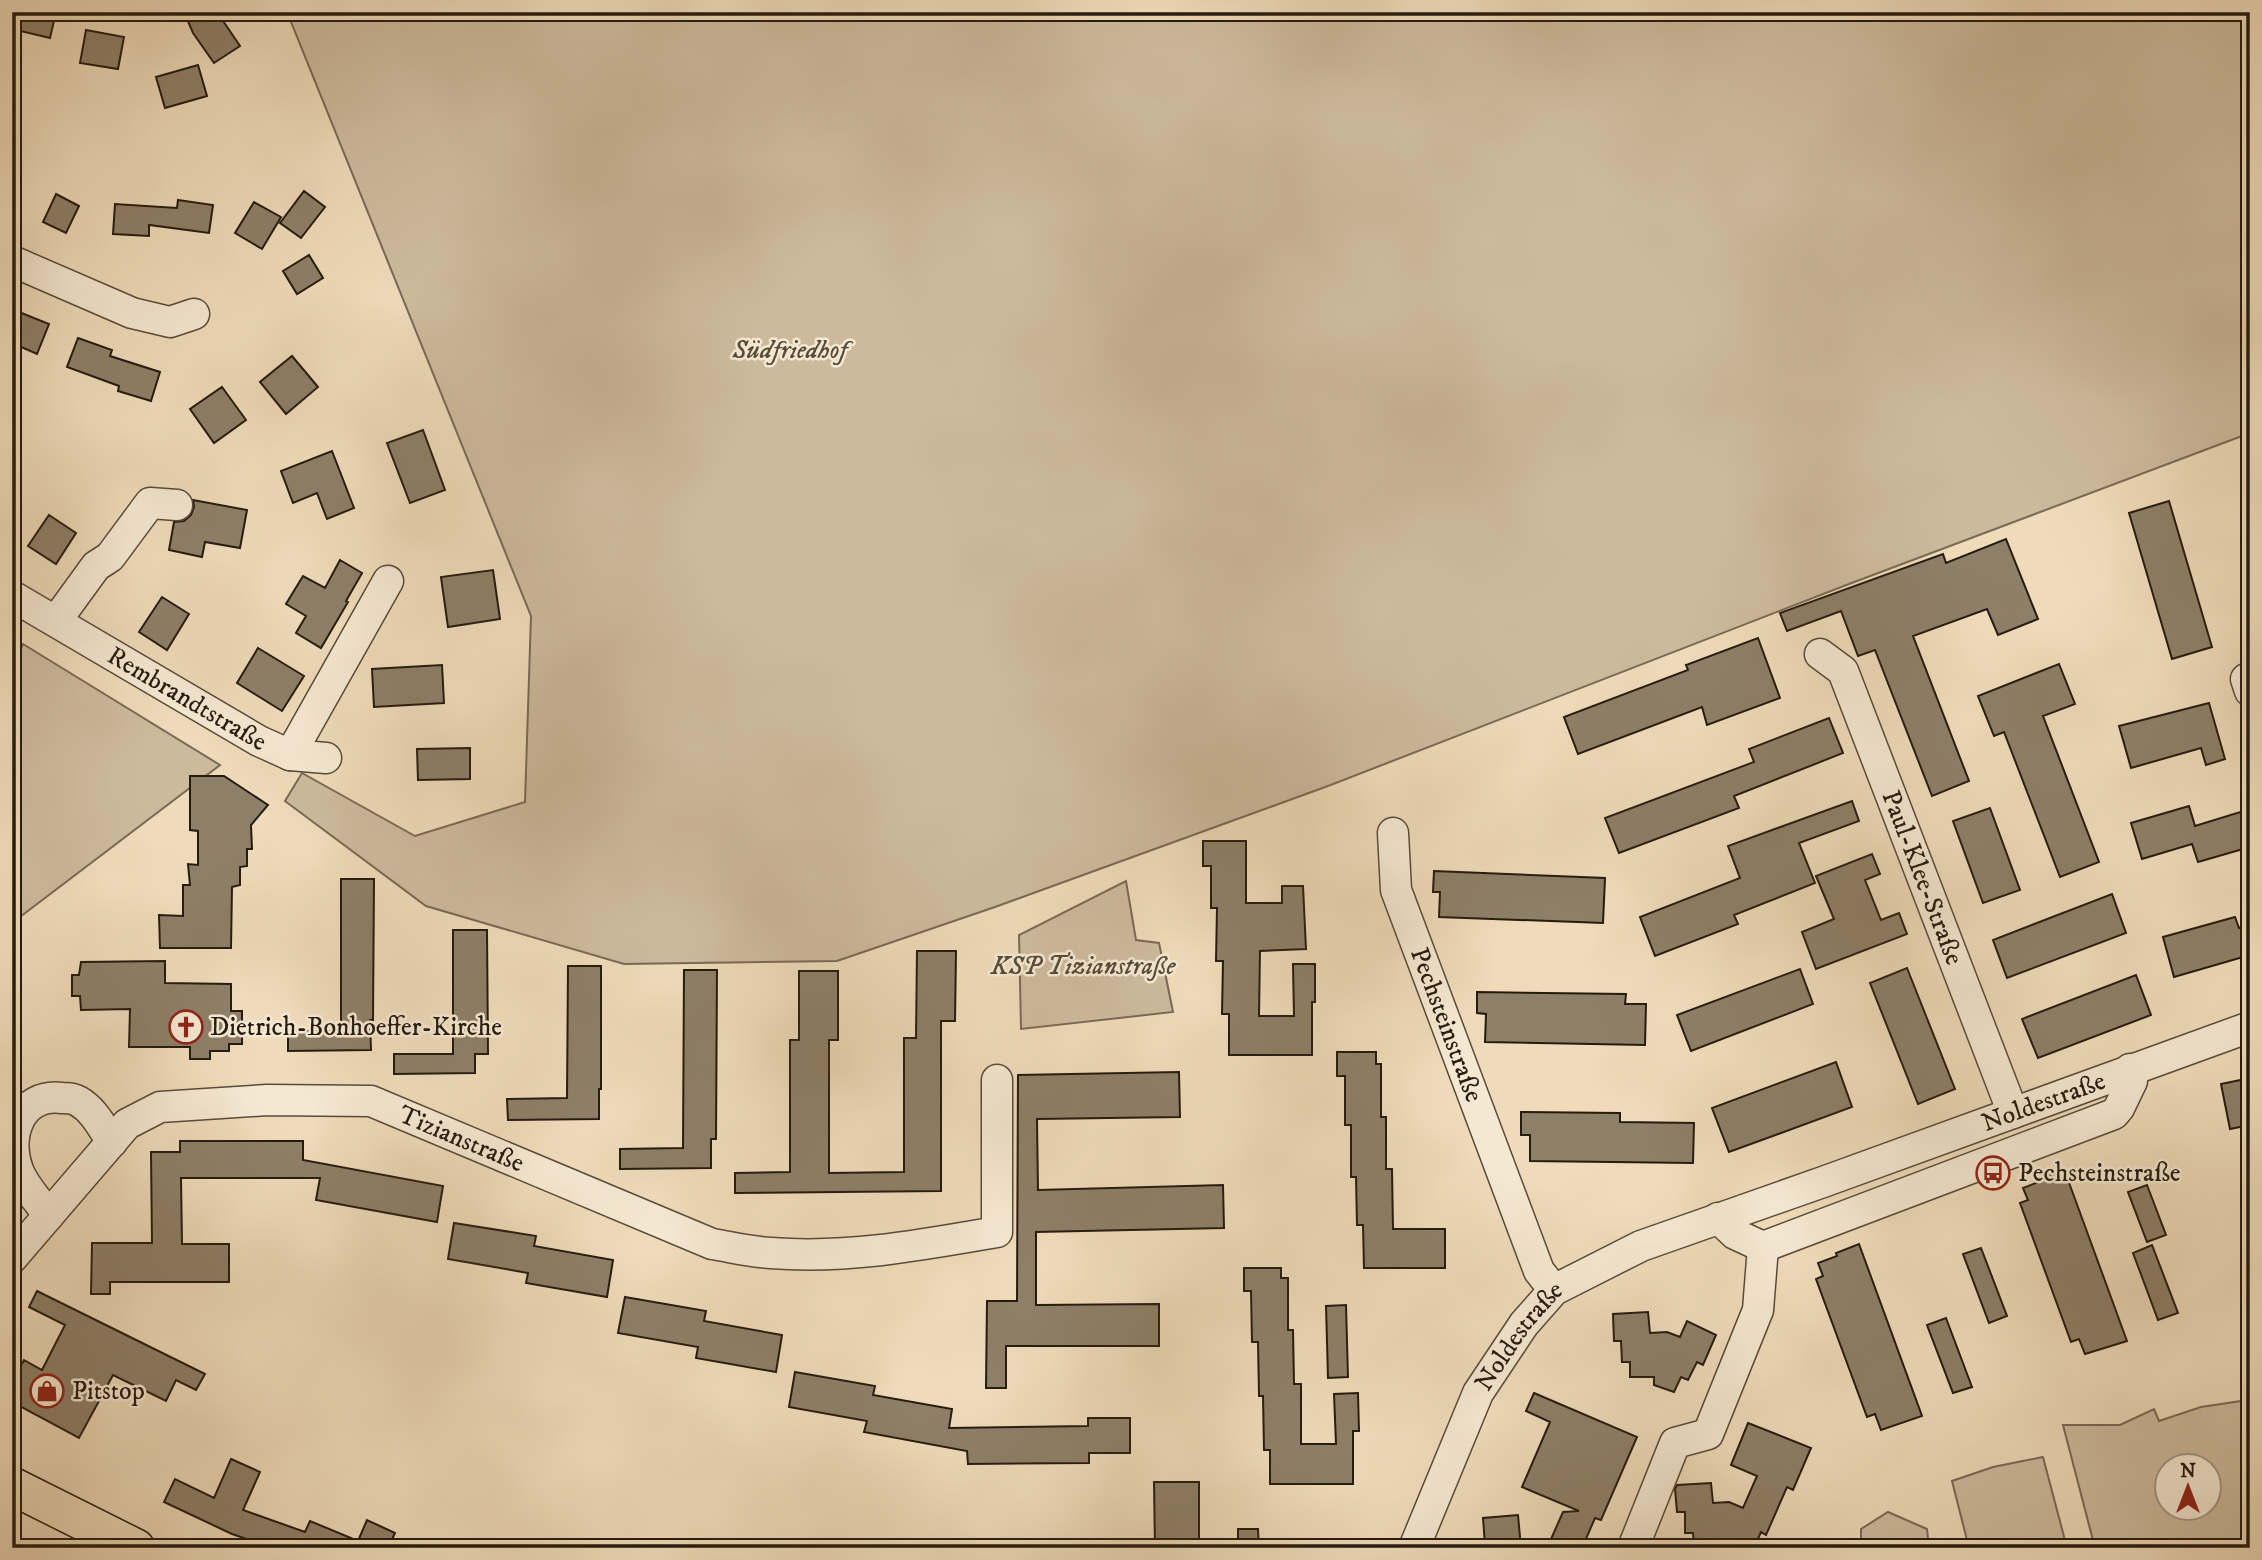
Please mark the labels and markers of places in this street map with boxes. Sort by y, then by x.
church icon: Dietrich-Bonhoeffer-Kirche [167,1008,205,1046]
place label: Dietrich-Bonhoeffer-Kirche [210,1011,502,1044]
bus stop icon: Pechsteinstraße [1974,1154,2012,1192]
place label: Pechsteinstraße [2018,1157,2181,1190]
shop icon: Pitstop [28,1372,66,1410]
place label: Pitstop [72,1375,145,1408]

